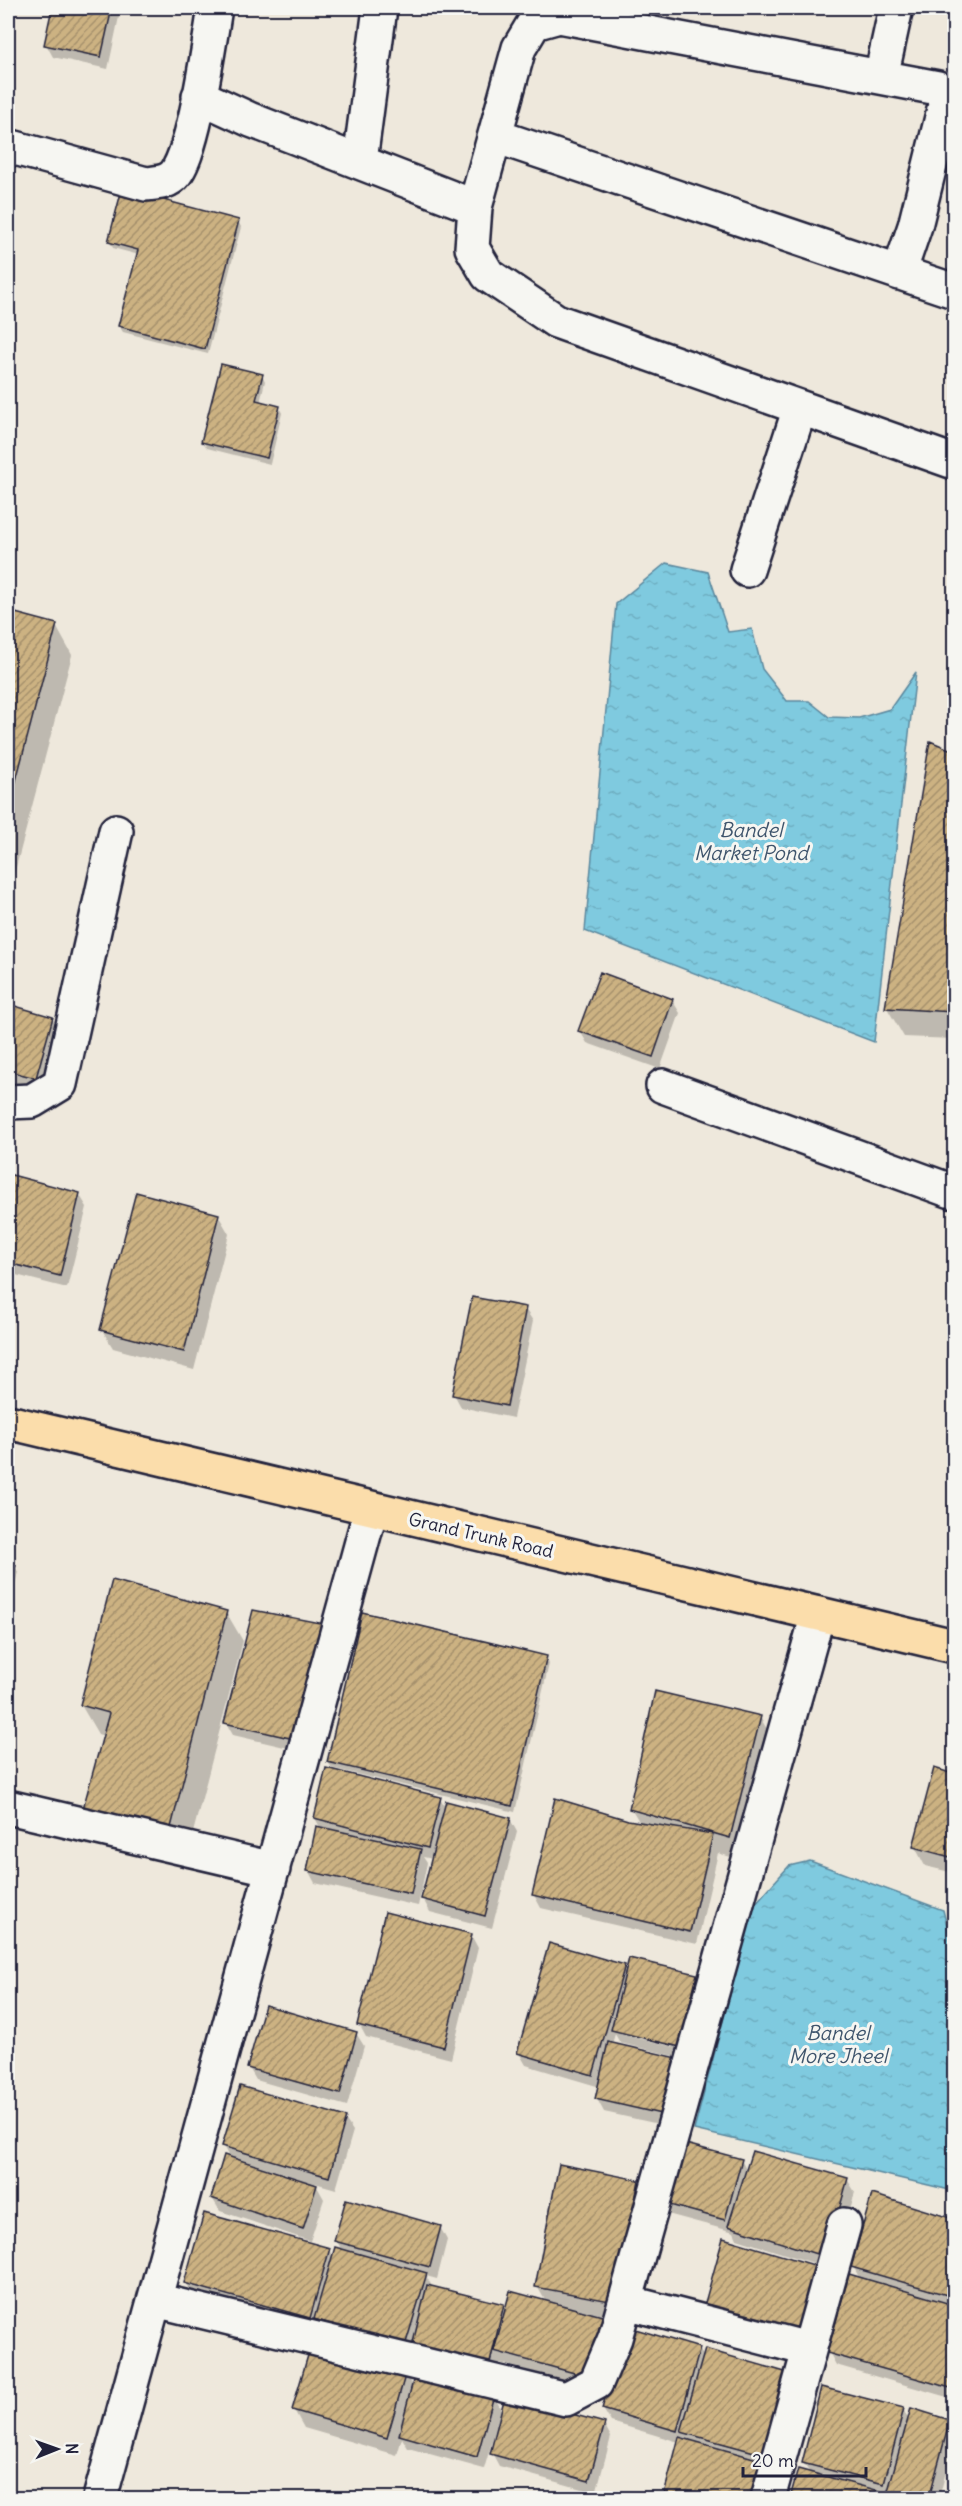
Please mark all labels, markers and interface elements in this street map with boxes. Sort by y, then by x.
water label: Bandel Market Pond [694,817,810,865]
street label: Grand Trunk Road [406,1507,556,1563]
water label: Bandel More Jheel [789,2020,890,2068]
north arrow [27,2419,87,2479]
scale bar [743,2440,866,2478]
text: N [62,2443,82,2454]
text: 20 m [752,2449,794,2472]

